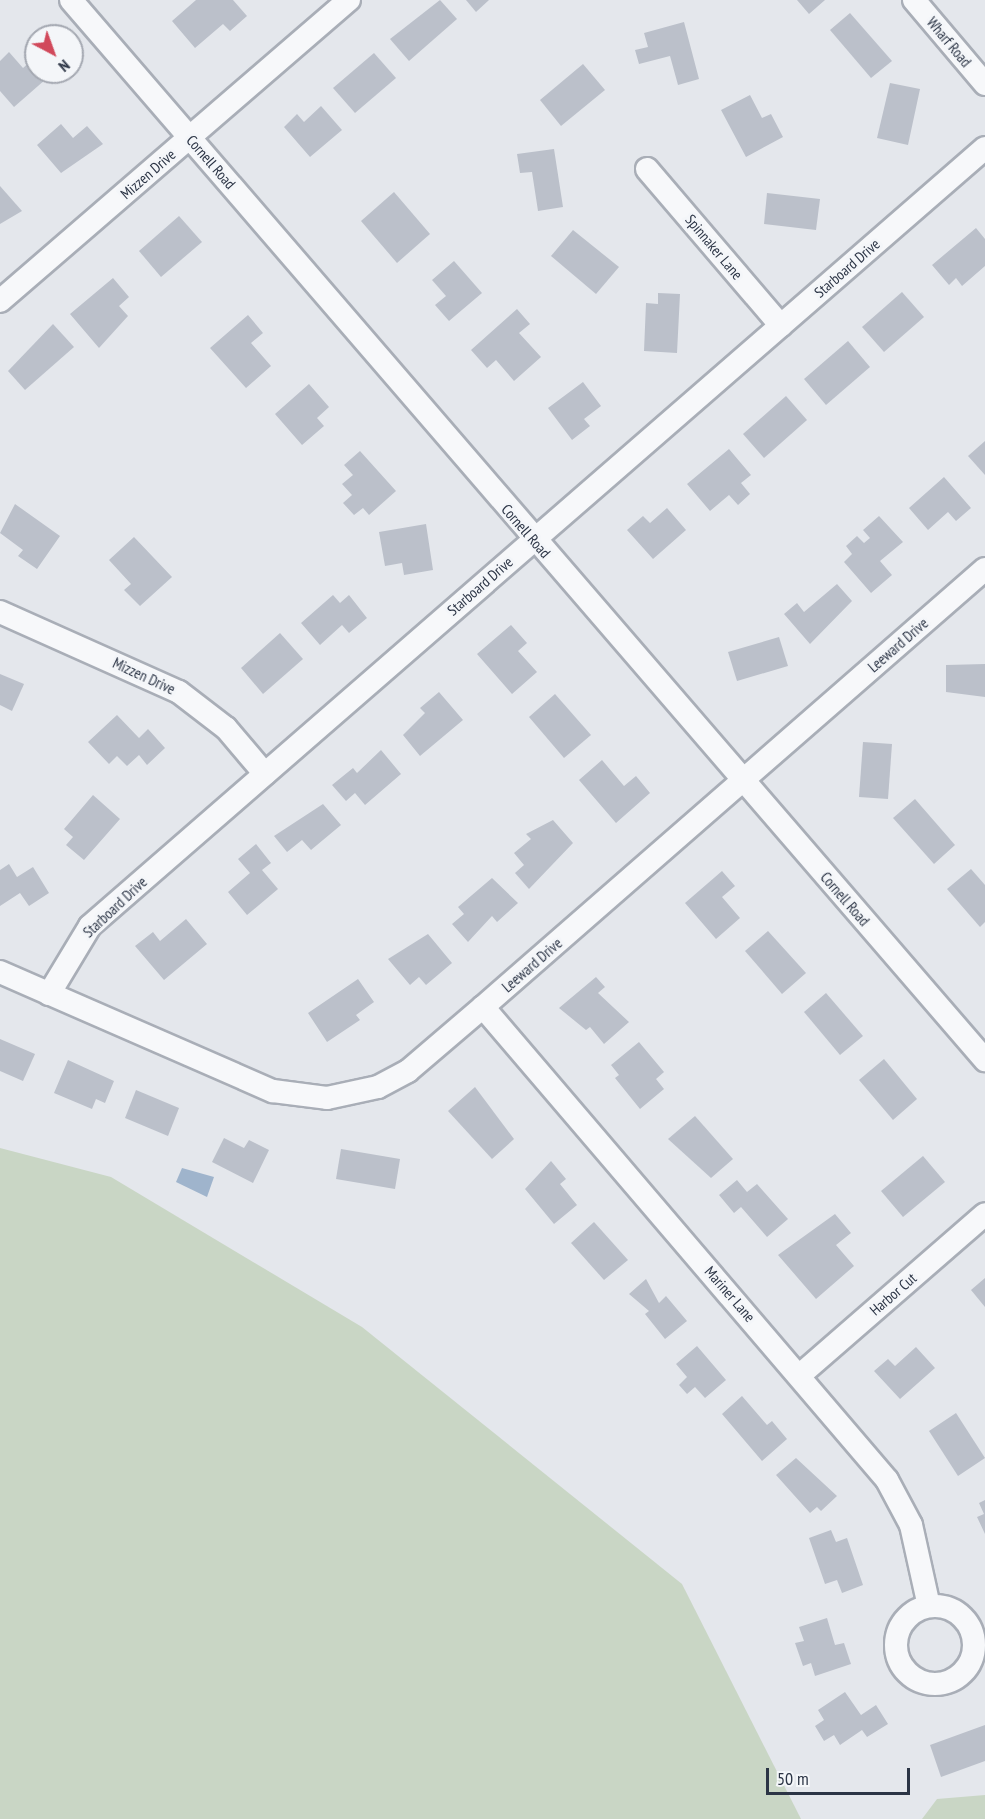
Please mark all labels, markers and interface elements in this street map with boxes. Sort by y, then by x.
street label: Wharf Road [923,13,975,71]
north arrow [24,24,84,84]
text: N [55,56,74,76]
street label: Cornell Road [183,131,239,193]
street label: Mizzen Drive [117,145,179,203]
street label: Spinnaker Lane [682,211,746,283]
street label: Starboard Drive [811,235,883,301]
street label: Cornell Road [498,500,554,562]
street label: Starboard Drive [444,553,516,619]
street label: Leeward Drive [864,614,932,676]
street label: Mizzen Drive [110,654,178,698]
street label: Cornell Road [817,868,873,930]
street label: Starboard Drive [79,873,151,941]
street label: Leeward Drive [498,934,566,996]
street label: Mariner Lane [701,1263,759,1325]
street label: Harbor Cut [866,1269,920,1319]
scale bar [769,1756,913,1794]
text: 50 m [777,1767,809,1790]

